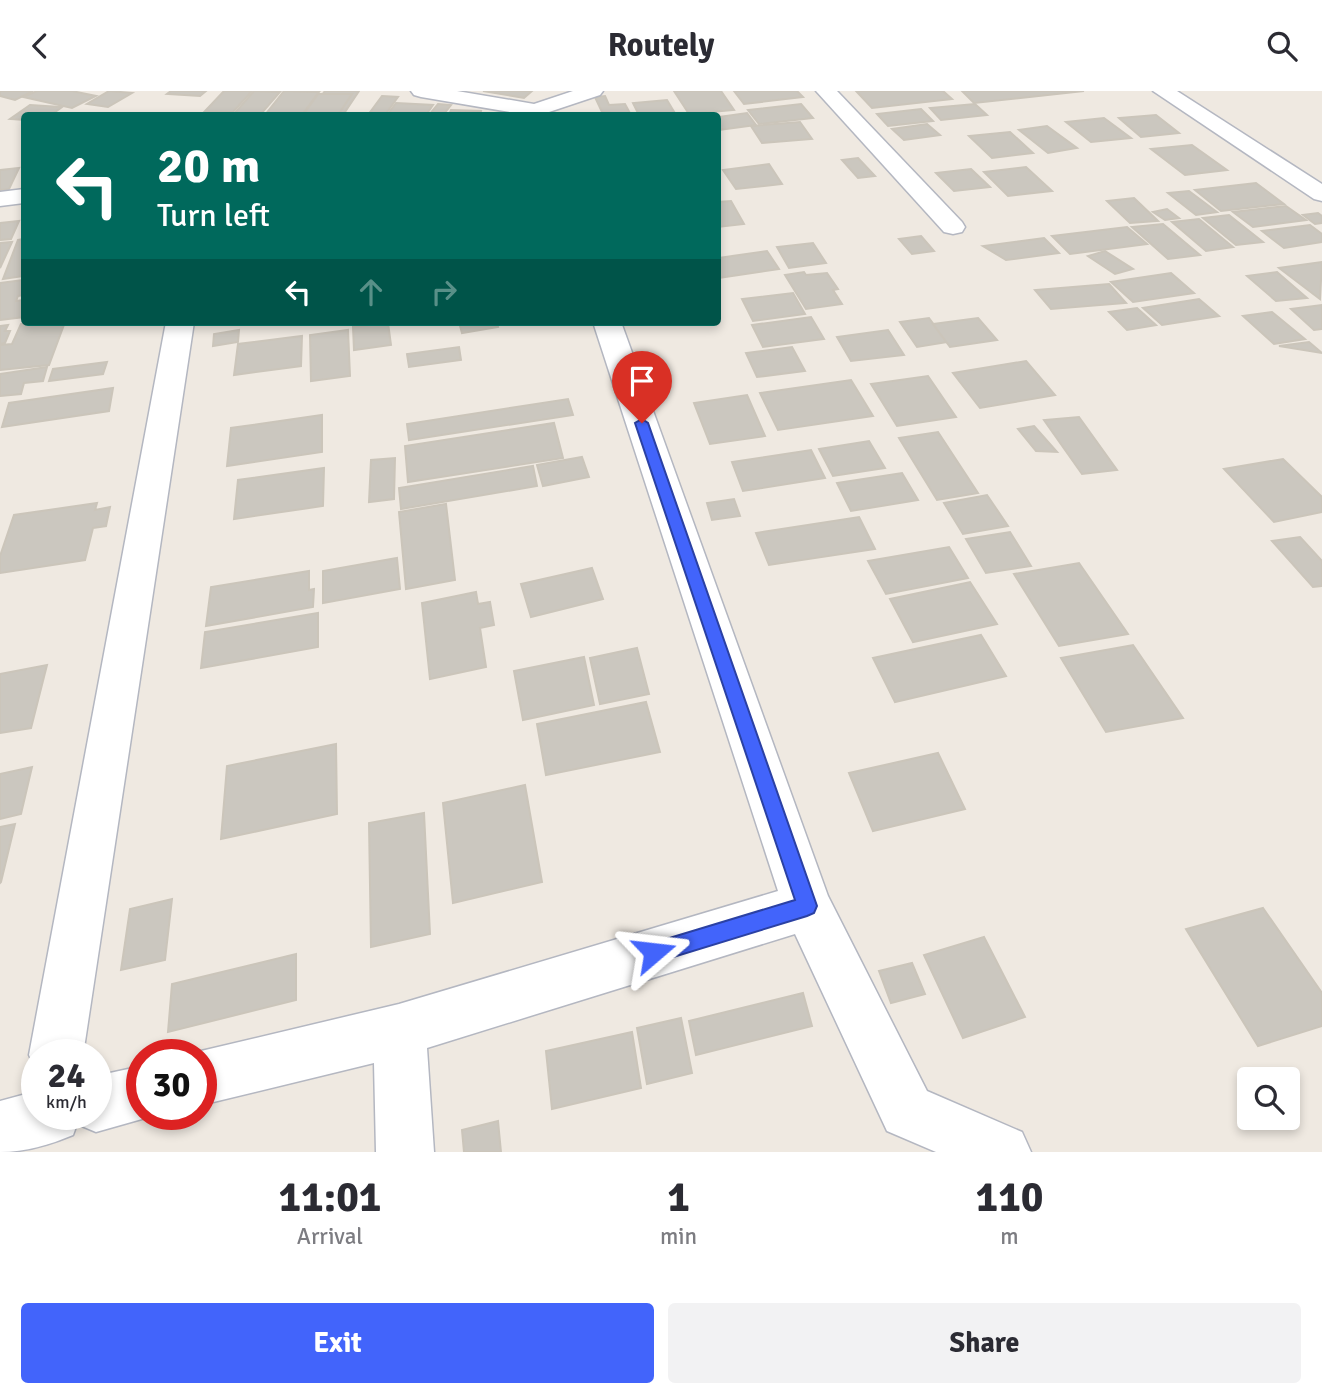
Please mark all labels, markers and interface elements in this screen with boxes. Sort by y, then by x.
text: Routely [608,26,714,65]
icon: back [21,27,59,65]
icon: search [1263,27,1301,65]
text: 20 m [157,136,260,196]
icon: left [42,140,133,231]
text: Turn left [157,196,270,235]
icon: left [279,273,317,311]
icon: ahead [352,273,390,311]
icon: right [425,273,463,311]
pin [612,351,672,423]
icon: arrive [623,362,661,400]
position arrow [617,915,691,989]
speed limit sign: 30 [126,1039,217,1130]
text: 24 [48,1054,85,1097]
map controls [1237,1067,1300,1130]
button: search [1237,1067,1300,1130]
text: km/h [46,1091,87,1113]
text: 11:01 [278,1172,382,1223]
text: 1 [667,1172,690,1223]
text: 110 [975,1172,1044,1223]
text: Arrival [297,1222,363,1251]
text: min [660,1222,697,1251]
text: m [1000,1222,1019,1251]
button: Exit [21,1303,654,1383]
button: Share [668,1303,1301,1383]

